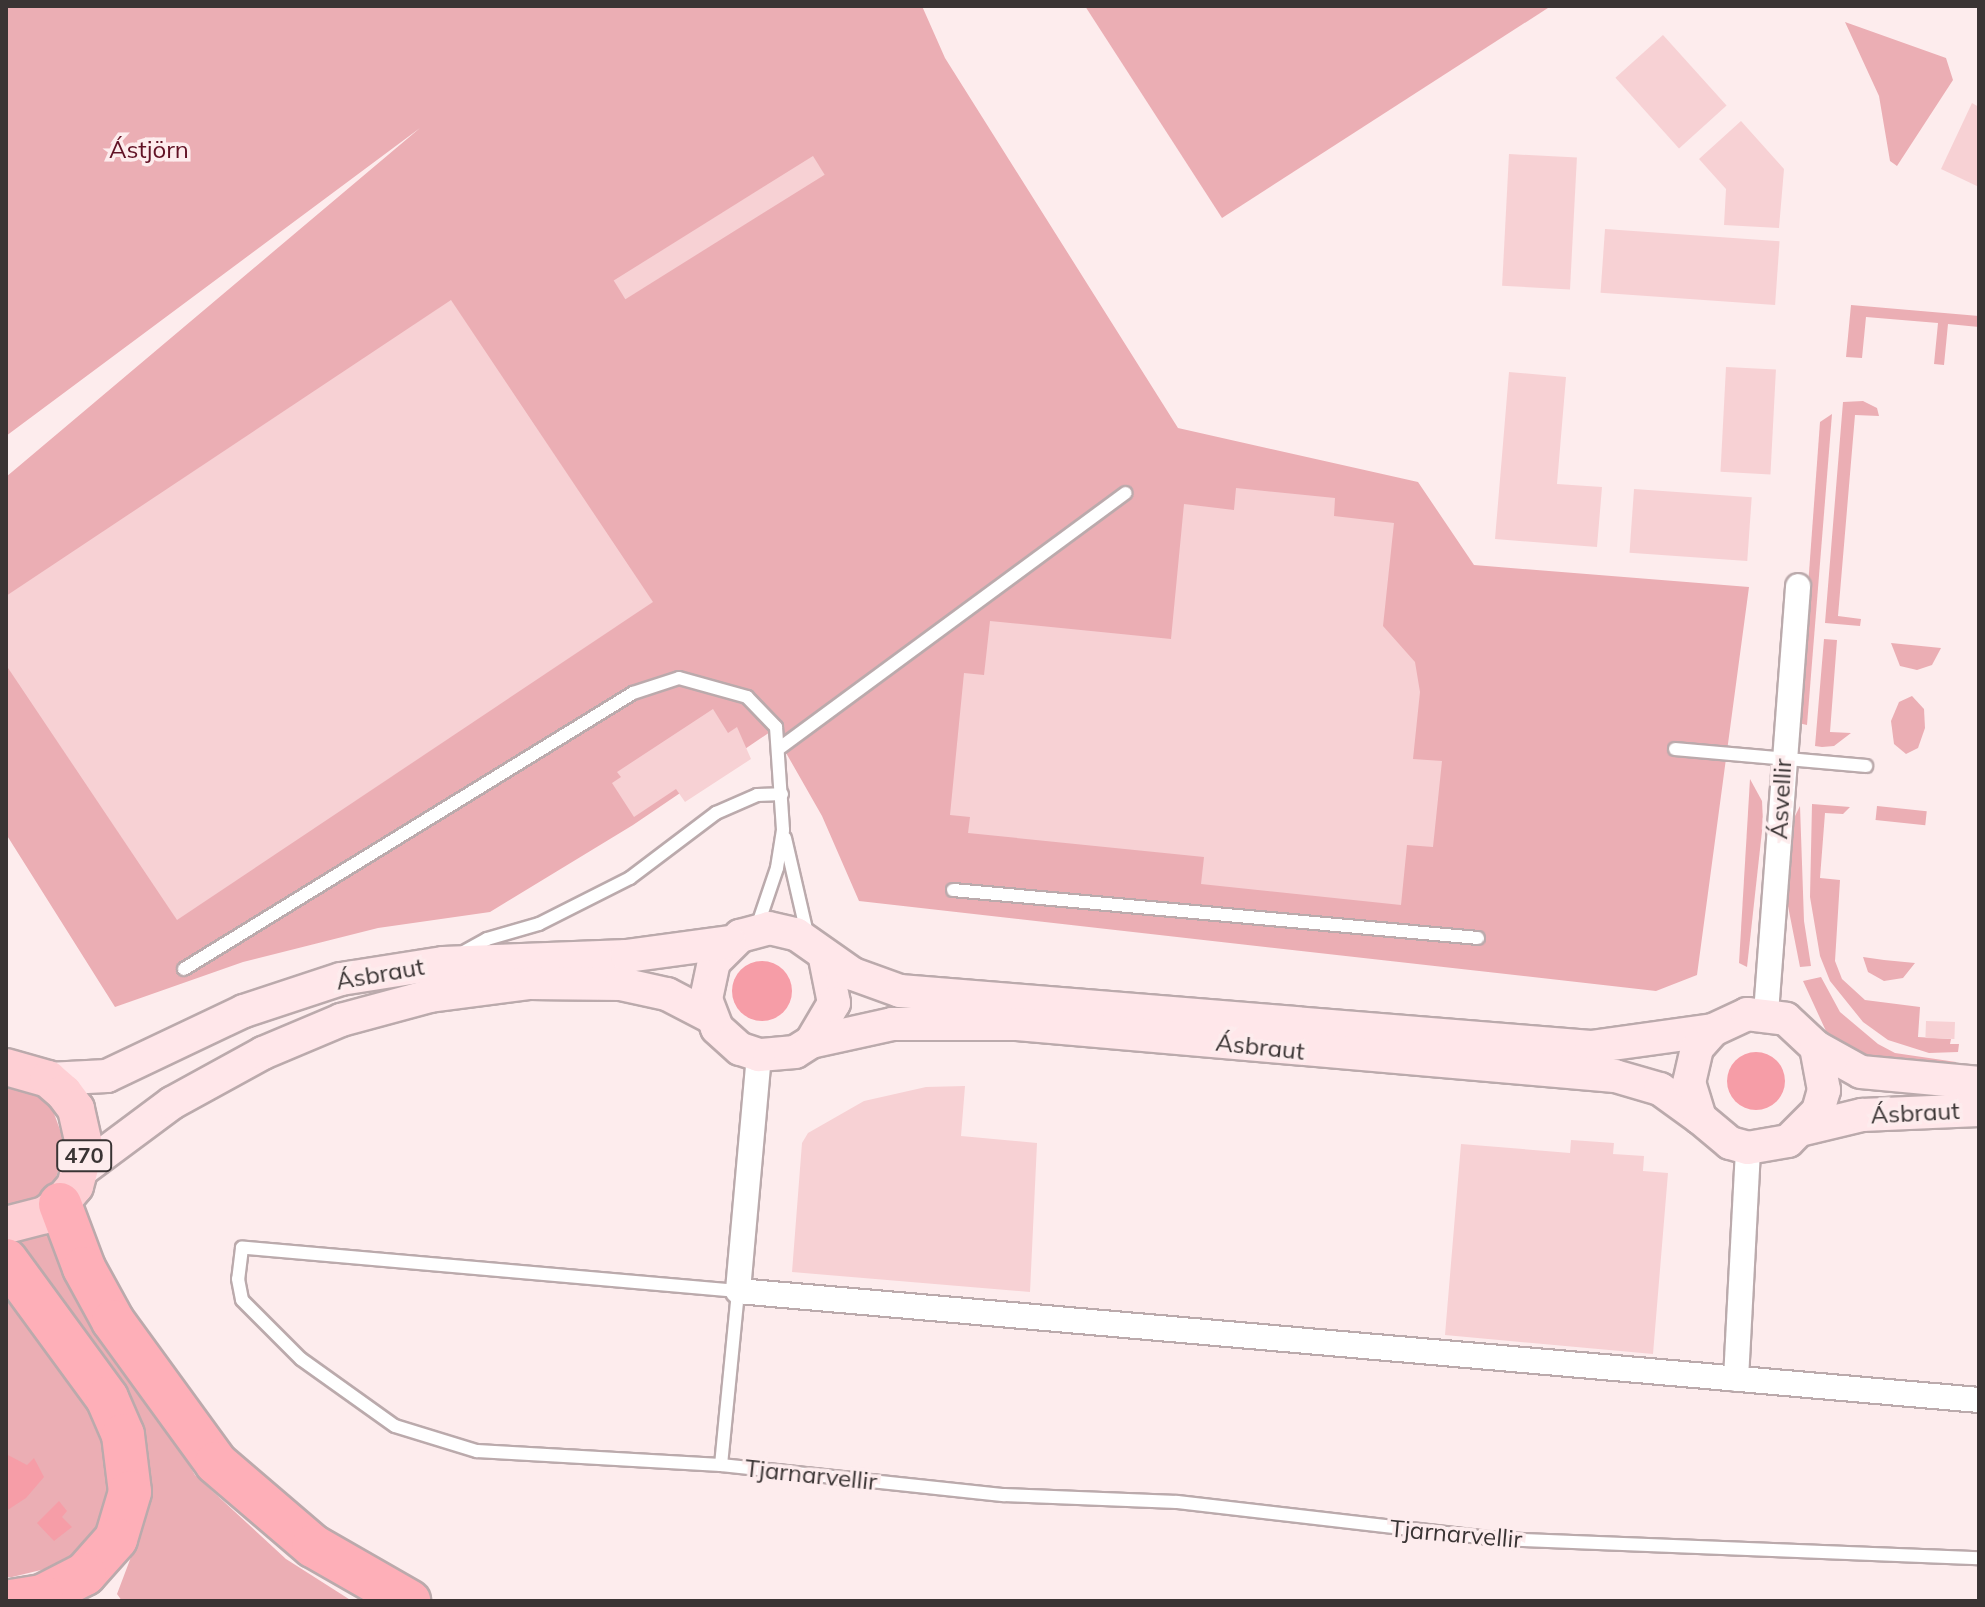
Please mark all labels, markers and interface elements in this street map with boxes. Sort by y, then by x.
park label: Ástjörn [109,136,189,164]
street label: Ásvellir [1765,758,1797,840]
street label: Ásbraut [334,952,426,996]
street label: Ásbraut [1214,1028,1306,1066]
street label: Ásbraut [1870,1096,1960,1130]
road number: 470 [56,1138,112,1174]
street label: Tjarnarvellir [744,1454,878,1496]
street label: Tjarnarvellir [1389,1514,1523,1554]

